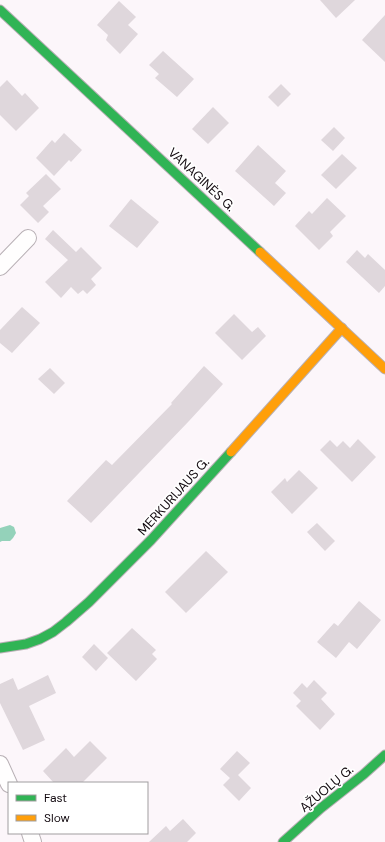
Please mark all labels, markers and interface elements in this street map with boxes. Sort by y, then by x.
street label: VANAGINĖS G. [164,144,239,215]
street label: MERKURIJAUS G. [134,453,213,539]
street label: ĄŽUOLŲ G. [296,761,357,816]
legend [8,782,148,834]
text: Fast [44,790,67,806]
text: Slow [44,810,70,826]

